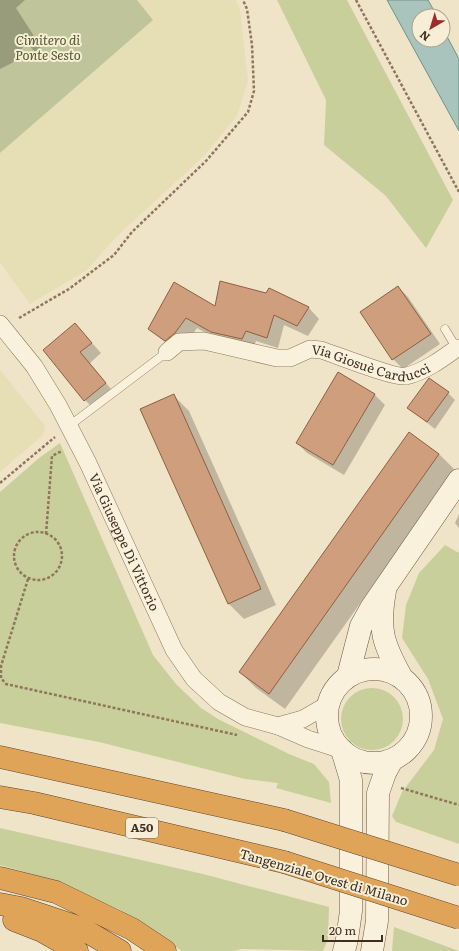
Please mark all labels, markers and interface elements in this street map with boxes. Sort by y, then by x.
north arrow [411,8,451,48]
text: N [416,28,433,46]
park label: Cimitero di Ponte Sesto [15,30,81,64]
street label: Via Giosuè Carducci [311,339,434,386]
street label: Via Giuseppe Di Vittorio [85,470,165,614]
road number: A50 [126,818,158,838]
street label: Tangenziale Ovest di Milano [238,843,411,910]
scale bar [323,917,382,943]
text: 20 m [329,921,356,939]

